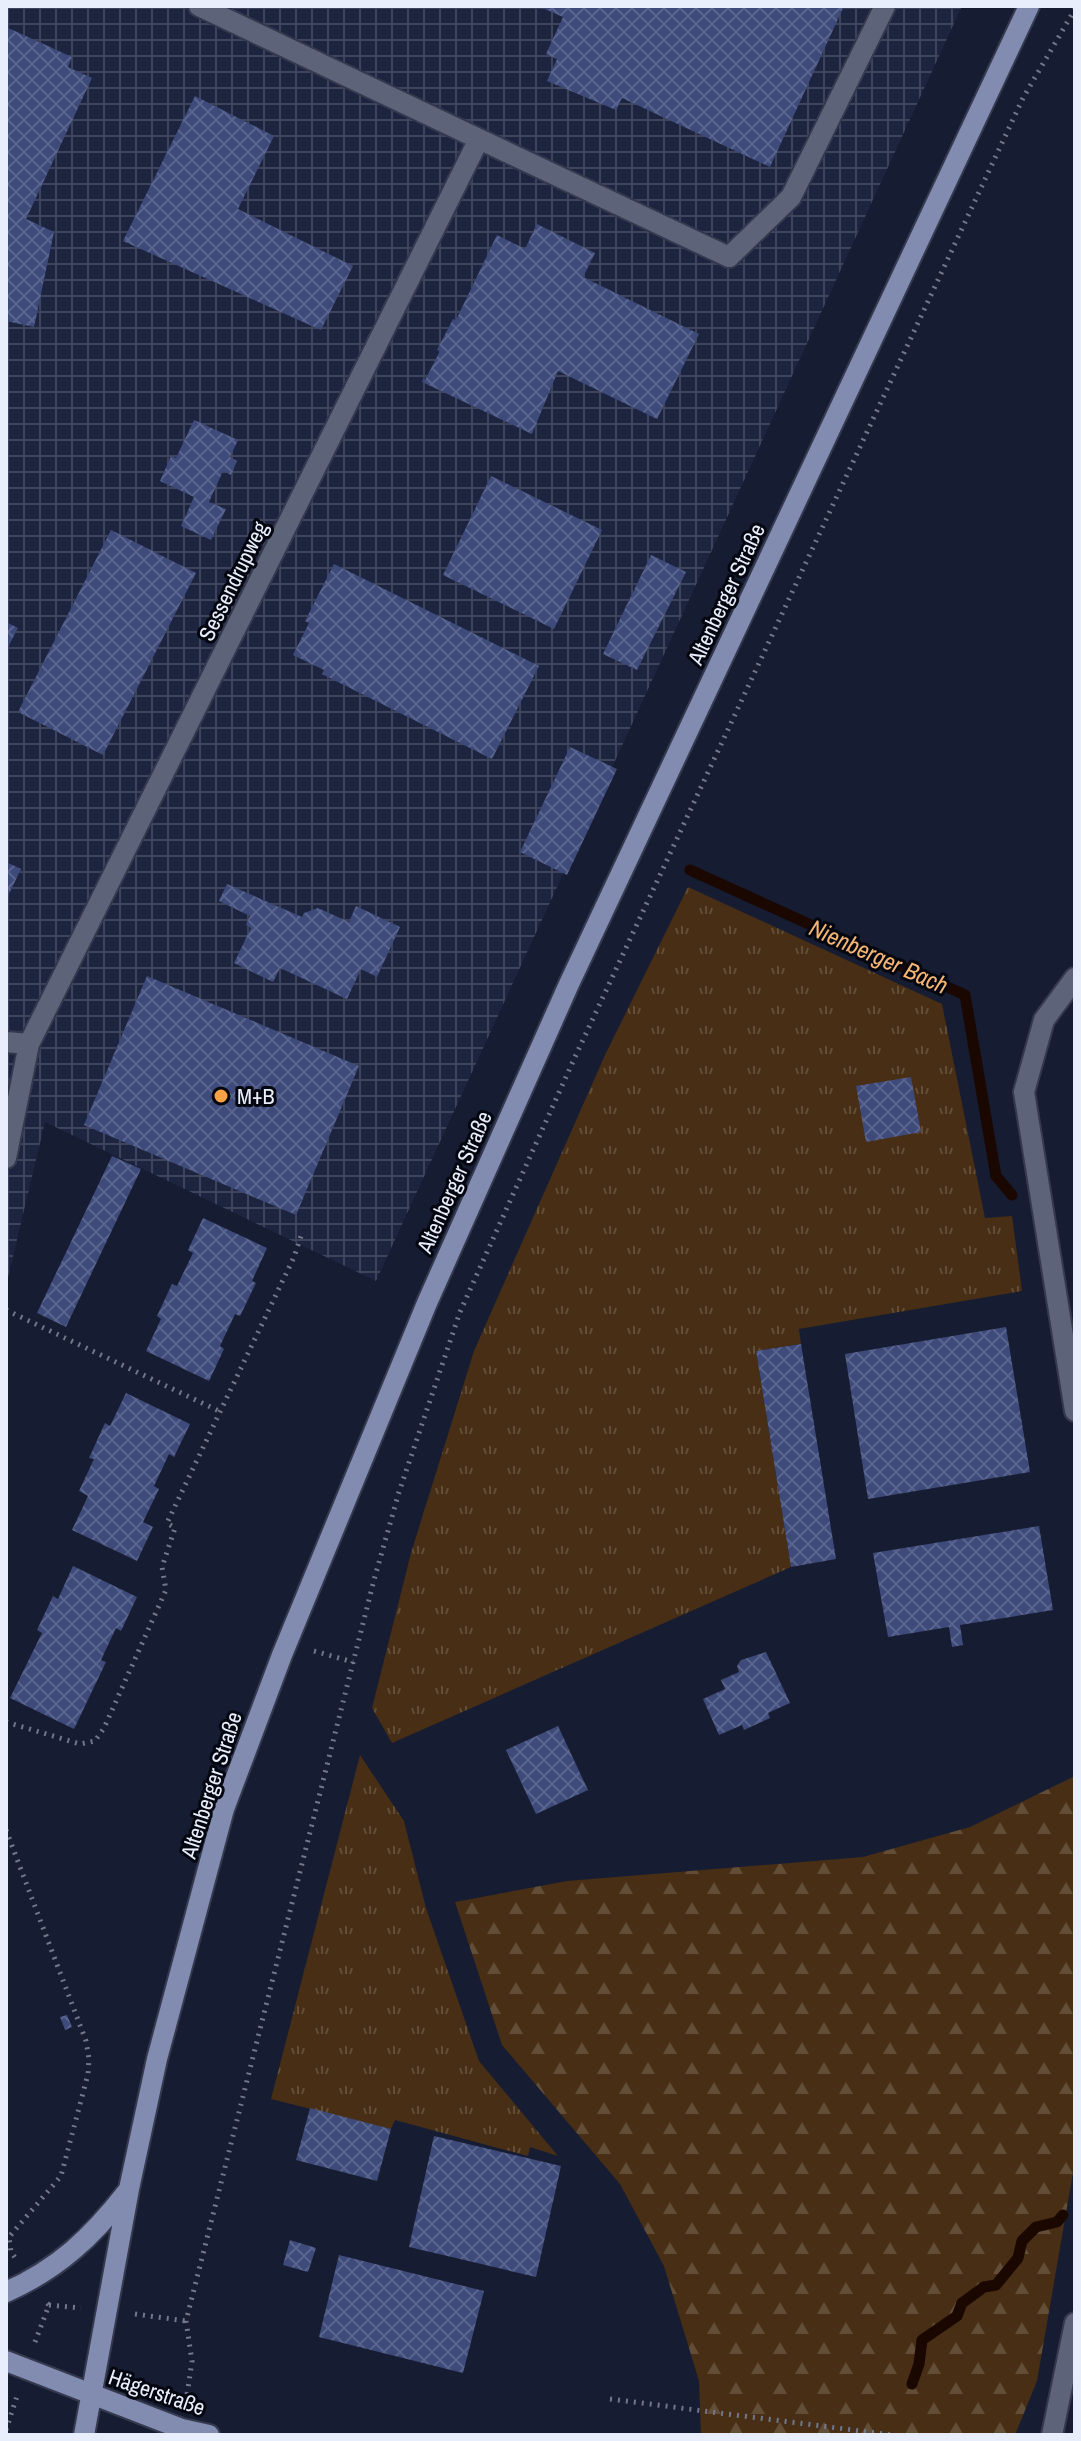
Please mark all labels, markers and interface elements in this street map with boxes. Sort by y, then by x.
street label: Sessendrupweg [191,516,275,646]
street label: Altenberger Straße [680,519,772,670]
water label: Nienberger Bach [805,911,953,1001]
place label: M+B [237,1081,275,1111]
marker: M+B [212,1087,230,1105]
street label: Altenberger Straße [409,1106,499,1259]
street label: Altenberger Straße [173,1708,249,1863]
street label: Hägerstraße [105,2361,209,2423]

